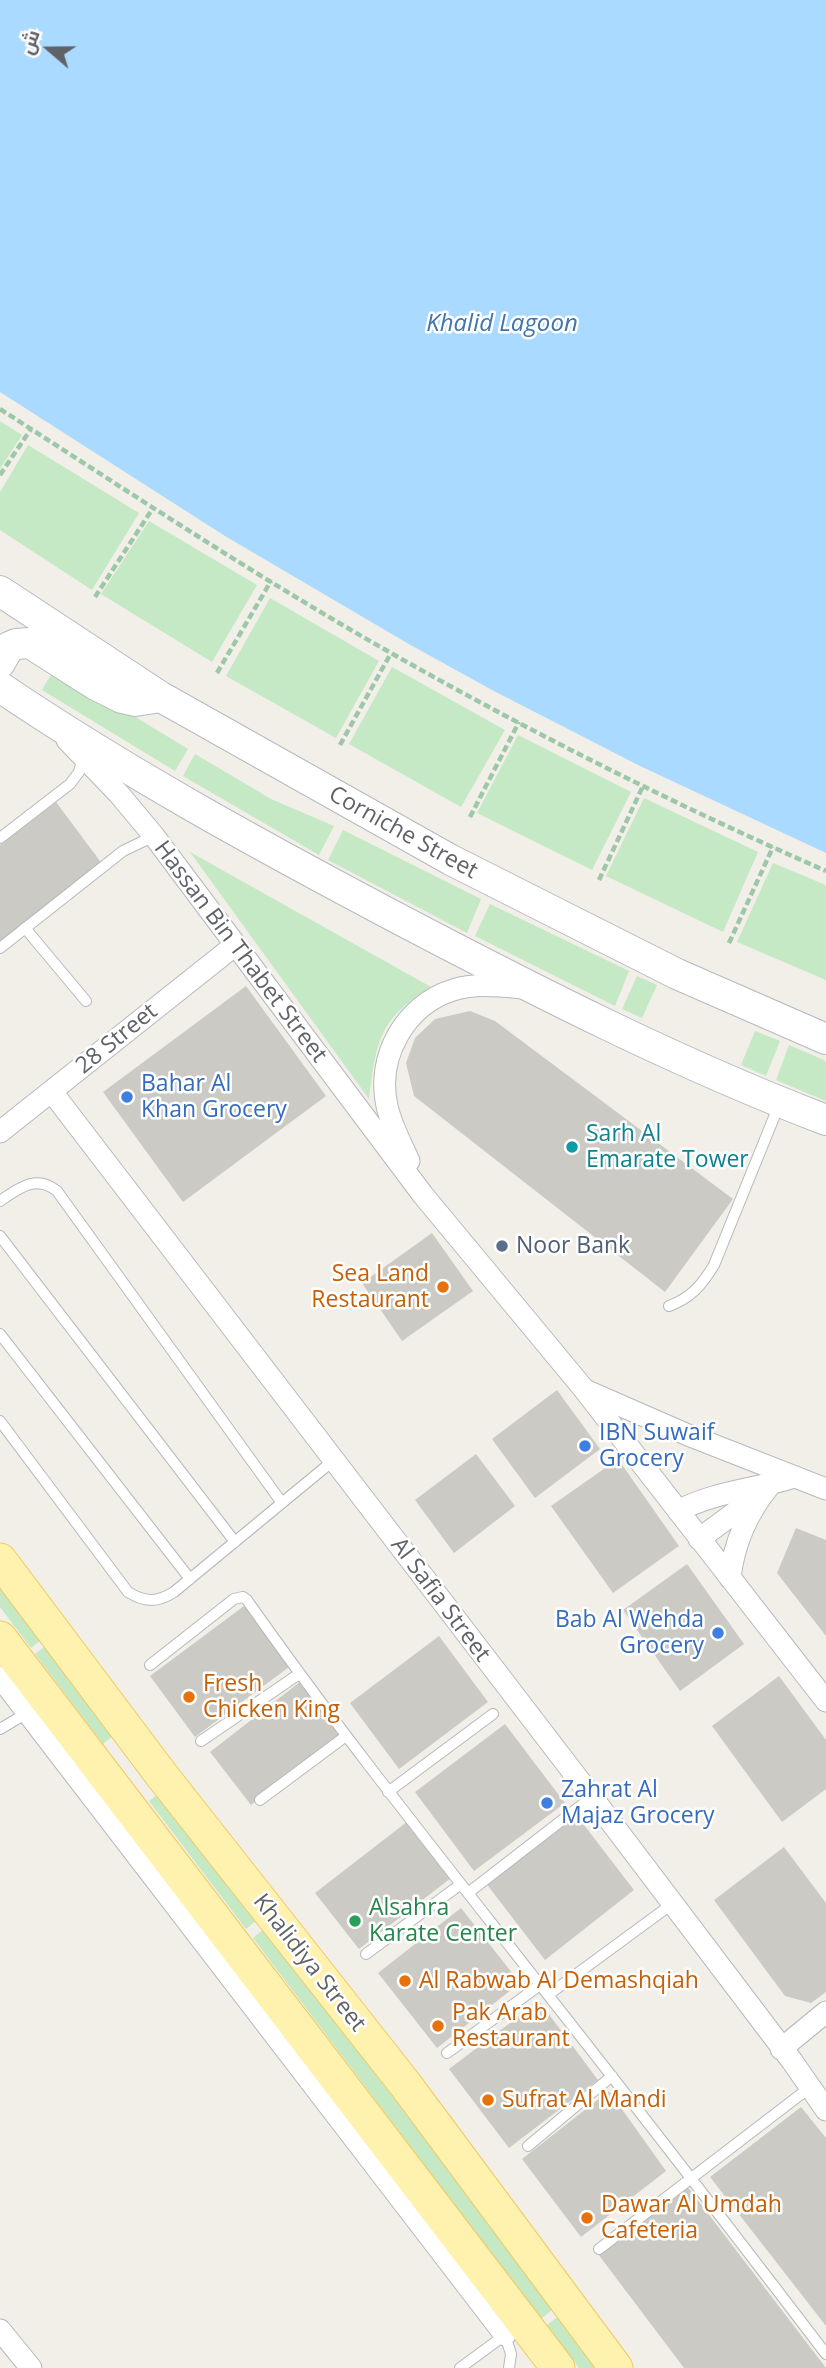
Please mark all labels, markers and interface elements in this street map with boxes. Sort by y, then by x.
north arrow [14,14,84,84]
text: ش [13,26,46,58]
water label: Khalid Lagoon [426,310,578,338]
street label: Corniche Street [324,781,482,885]
street label: Hassan Bin Thabet Street [148,836,332,1068]
street label: 28 Street [71,998,163,1080]
place label: Bahar Al Khan Grocery [141,1070,287,1124]
marker: Bahar Al Khan Grocery [119,1089,135,1105]
place label: Sarh Al Emarate Tower [586,1120,749,1174]
marker: Sarh Al Emarate Tower [564,1139,580,1155]
place label: Noor Bank [516,1232,630,1260]
marker: Noor Bank [494,1238,510,1254]
place label: Sea Land Restaurant [311,1260,429,1314]
marker: Sea Land Restaurant [435,1279,451,1295]
place label: IBN Suwaif Grocery [599,1419,714,1473]
marker: IBN Suwaif Grocery [577,1438,593,1454]
street label: Al Safia Street [384,1532,496,1668]
place label: Bab Al Wehda Grocery [555,1606,704,1660]
marker: Bab Al Wehda Grocery [710,1625,726,1641]
place label: Fresh Chicken King [203,1670,340,1724]
marker: Fresh Chicken King [181,1689,197,1705]
place label: Zahrat Al Majaz Grocery [561,1776,715,1830]
marker: Zahrat Al Majaz Grocery [539,1795,555,1811]
street label: Khalidiya Street [247,1889,371,2037]
place label: Alsahra Karate Center [369,1894,517,1948]
marker: Alsahra Karate Center [347,1913,363,1929]
place label: Al Rabwab Al Demashqiah [419,1967,699,1995]
marker: Al Rabwab Al Demashqiah [397,1973,413,1989]
place label: Pak Arab Restaurant [452,1999,570,2053]
marker: Pak Arab Restaurant [430,2018,446,2034]
place label: Sufrat Al Mandi [502,2086,667,2114]
marker: Sufrat Al Mandi [480,2092,496,2108]
place label: Dawar Al Umdah Cafeteria [601,2191,782,2245]
marker: Dawar Al Umdah Cafeteria [579,2210,595,2226]

